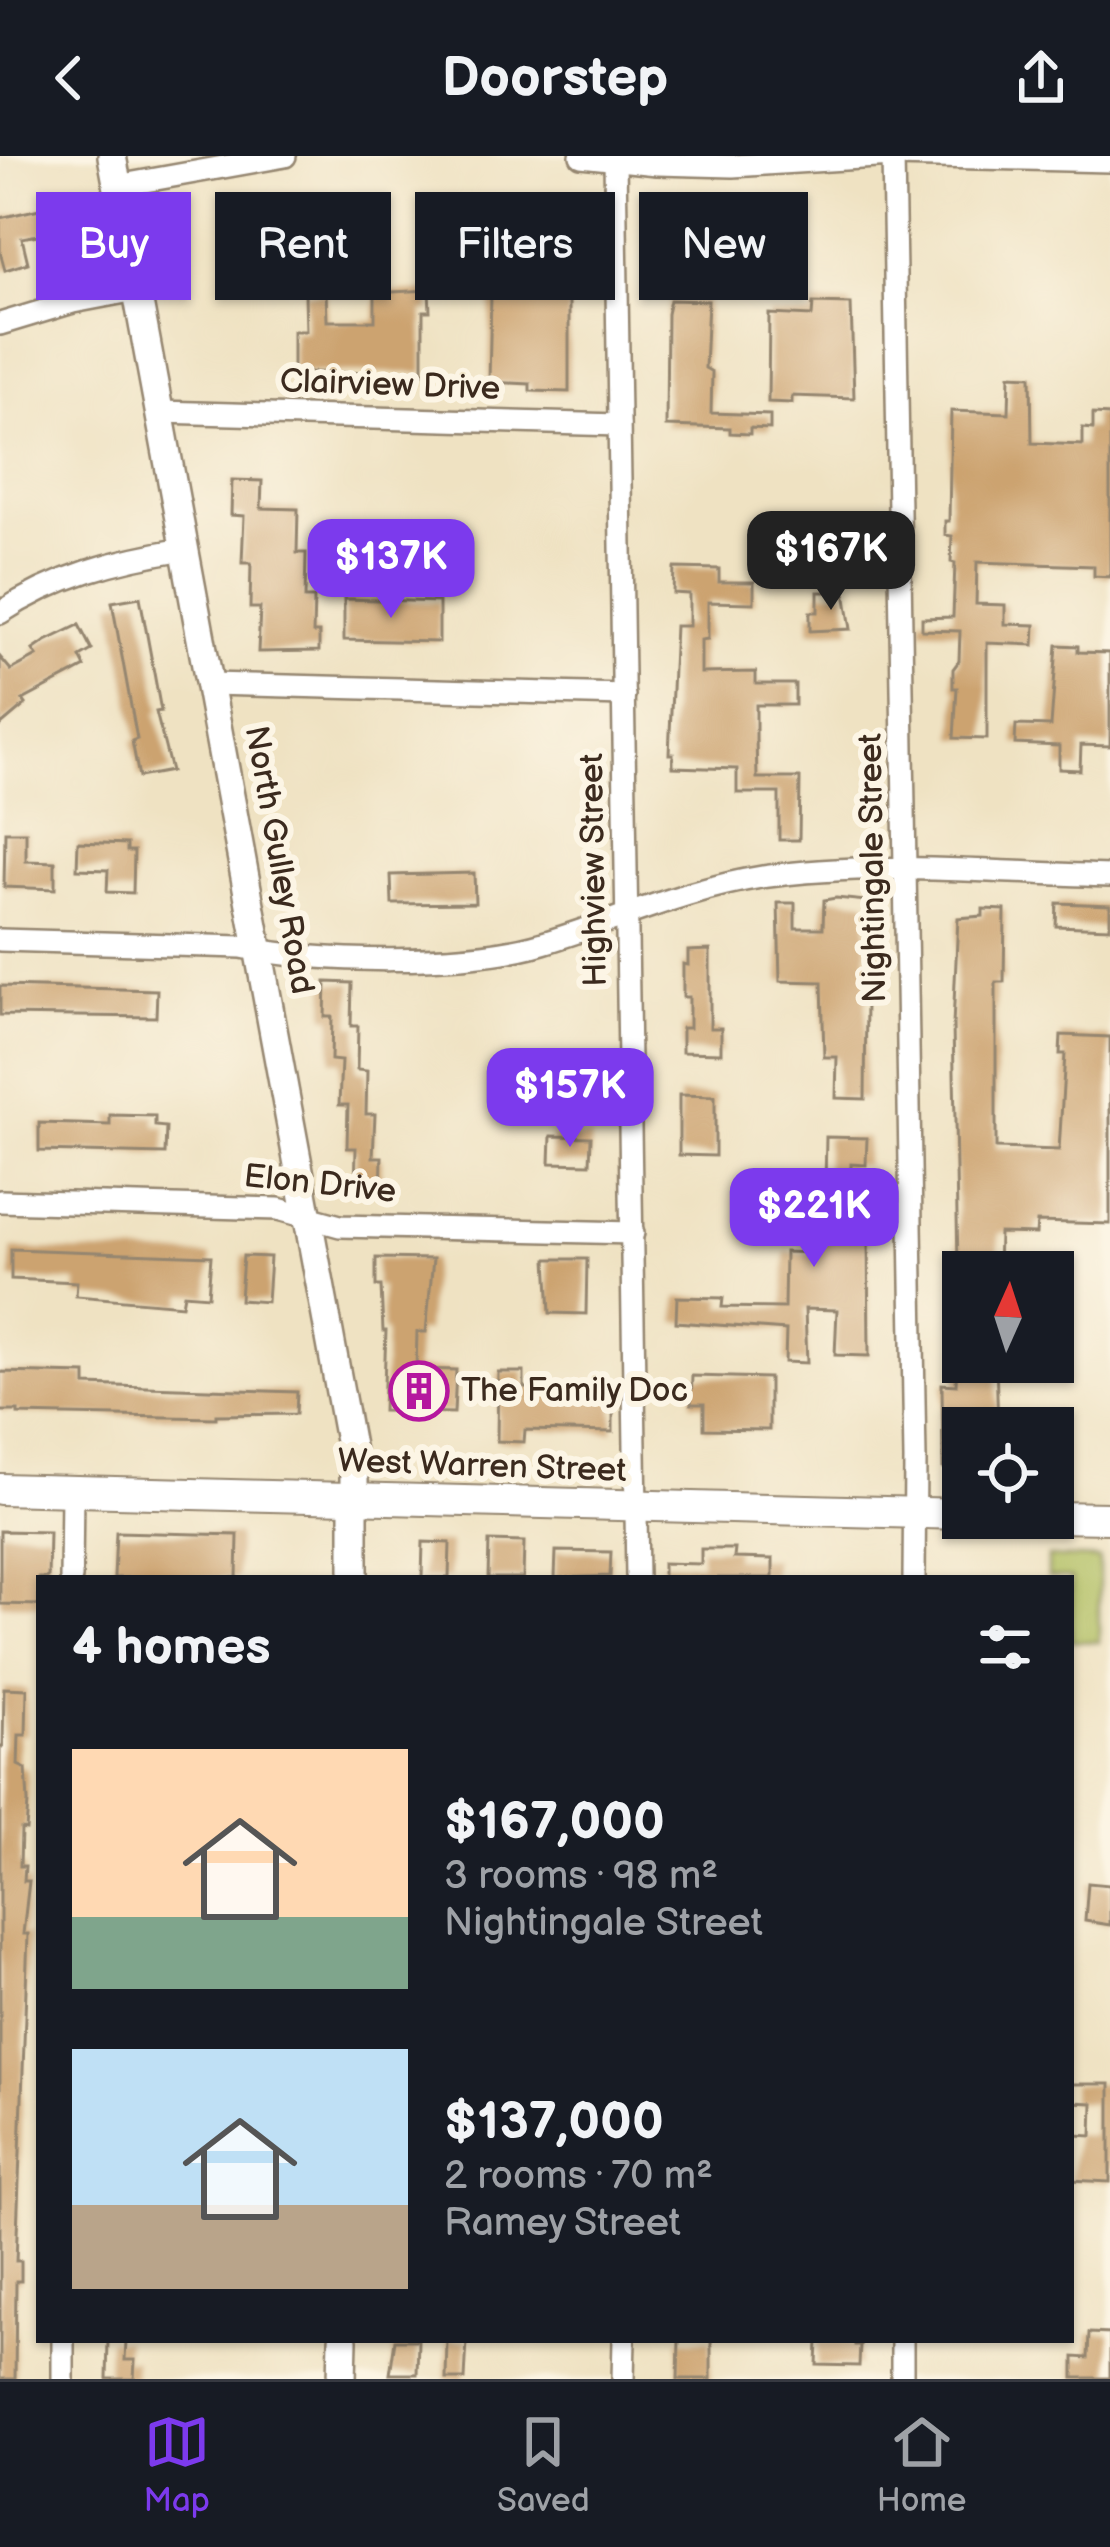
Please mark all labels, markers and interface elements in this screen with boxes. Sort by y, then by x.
icon: back [36,45,102,111]
icon: share [1008,45,1074,111]
text: Doorstep [442,46,668,111]
chip: Buy [36,192,191,300]
chip: Rent [215,192,391,300]
chip: Filters [415,192,615,300]
chip: New [639,192,808,300]
street label: Clairview Drive [279,361,501,409]
pin: $167K [747,511,915,613]
pin: $137K [307,519,475,621]
text: $167K [774,526,888,573]
text: $137K [335,534,447,581]
street label: North Gulley Road [236,723,322,997]
street label: Nightingale Street [851,733,895,1003]
street label: Highview Street [572,753,616,987]
pin: $157K [486,1048,654,1150]
text: $157K [514,1063,626,1110]
street label: Elon Drive [242,1156,398,1212]
pin: $221K [730,1168,898,1270]
text: $221K [757,1183,871,1230]
north arrow [942,1251,1074,1383]
map controls [942,1251,1074,1539]
building icon: The Family Doc [388,1360,450,1422]
place label: The Family Doc [461,1371,688,1411]
button: locate [942,1407,1074,1539]
street label: West Warren Street [337,1441,627,1491]
icon: filters [972,1614,1038,1680]
text: 4 homes [72,1617,271,1678]
text: $167,000 [444,1792,665,1853]
icon: home [168,1797,312,1941]
text: 3 rooms · 98 m² [444,1853,718,1900]
text: Nightingale Street [444,1900,763,1947]
text: $137,000 [444,2092,664,2153]
icon: home [168,2097,312,2241]
text: 2 rooms · 70 m² [444,2153,713,2200]
text: Ramey Street [444,2200,681,2247]
tab: Map [144,2409,210,2521]
tab: Saved [497,2409,590,2521]
tab: Home [877,2409,966,2521]

